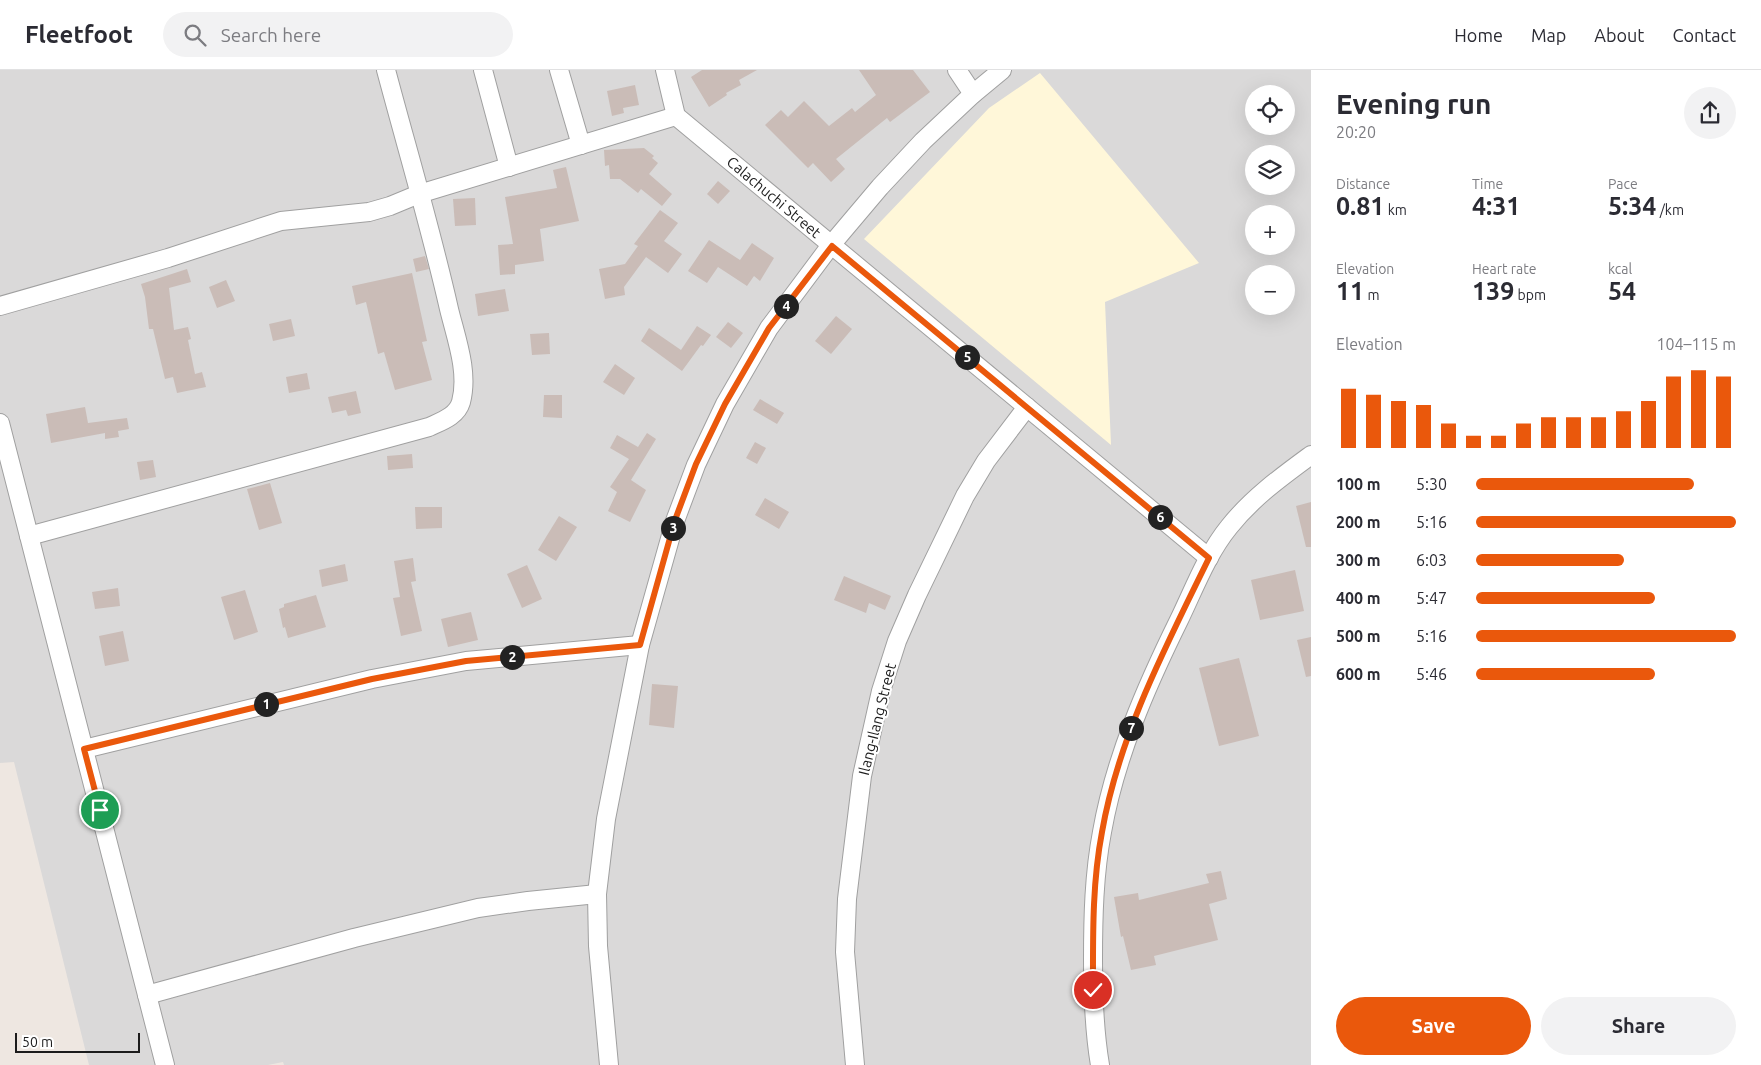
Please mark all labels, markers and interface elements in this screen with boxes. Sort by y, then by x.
search box [163,12,513,57]
text: Fleetfoot [25,21,133,48]
icon: search [181,21,209,49]
text: Search here [221,24,321,46]
text: Home [1454,25,1503,45]
text: Map [1531,25,1566,45]
text: About [1594,25,1644,45]
text: Contact [1672,25,1736,45]
map controls [1245,85,1295,315]
button: locate [1245,85,1295,135]
button: share [1684,87,1736,139]
text: Evening run [1336,88,1491,119]
text: 20:20 [1336,123,1376,141]
button: layers [1245,145,1295,195]
street label: Calachuchi Street [724,153,824,241]
text: Distance [1336,176,1390,192]
text: Time [1472,176,1503,192]
text: Pace [1608,176,1638,192]
text: 0.81 [1336,192,1384,220]
text: 4:31 [1472,192,1520,220]
text: 5:34 [1608,192,1656,220]
text: km [1384,202,1407,218]
text: /km [1656,202,1684,218]
button: + [1245,205,1295,255]
text: Elevation [1336,261,1394,277]
text: Heart rate [1472,261,1536,277]
text: kcal [1608,261,1632,277]
button: − [1245,265,1295,315]
text: 11 [1336,277,1364,305]
text: 139 [1472,277,1514,305]
text: 54 [1608,277,1636,305]
text: m [1364,287,1380,303]
text: bpm [1514,287,1546,303]
pin: 4 [774,294,798,318]
text: 4 [783,298,790,314]
text: Elevation [1336,335,1403,353]
text: 104–115 m [1656,335,1736,353]
pin: 5 [954,344,980,370]
text: 5 [964,349,971,365]
text: 100 m [1336,475,1381,493]
text: 5:30 [1416,475,1447,493]
pin: 6 [1148,504,1172,530]
text: 6 [1157,509,1164,525]
text: 200 m [1336,513,1381,531]
text: 5:16 [1416,513,1447,531]
pin: 3 [660,516,686,540]
text: 3 [670,520,677,536]
text: 300 m [1336,551,1381,569]
text: 6:03 [1416,551,1447,569]
text: 400 m [1336,589,1381,607]
text: 5:47 [1416,589,1447,607]
text: 500 m [1336,627,1381,645]
text: 5:16 [1416,627,1447,645]
pin: 2 [500,644,524,670]
text: 2 [509,649,516,665]
street label: Ilang-Ilang Street [855,661,899,777]
text: 600 m [1336,665,1381,683]
text: 5:46 [1416,665,1447,683]
pin: 1 [254,692,278,716]
text: 1 [263,696,270,712]
pin: 7 [1118,716,1144,740]
text: 7 [1128,720,1135,736]
pin [79,789,121,831]
icon: arrive [86,796,114,824]
pin [1072,969,1114,1011]
icon: check [1079,976,1107,1004]
button: Save [1336,997,1531,1055]
button: Share [1541,997,1736,1055]
scale bar [15,1030,140,1053]
text: 50 m [22,1034,53,1050]

